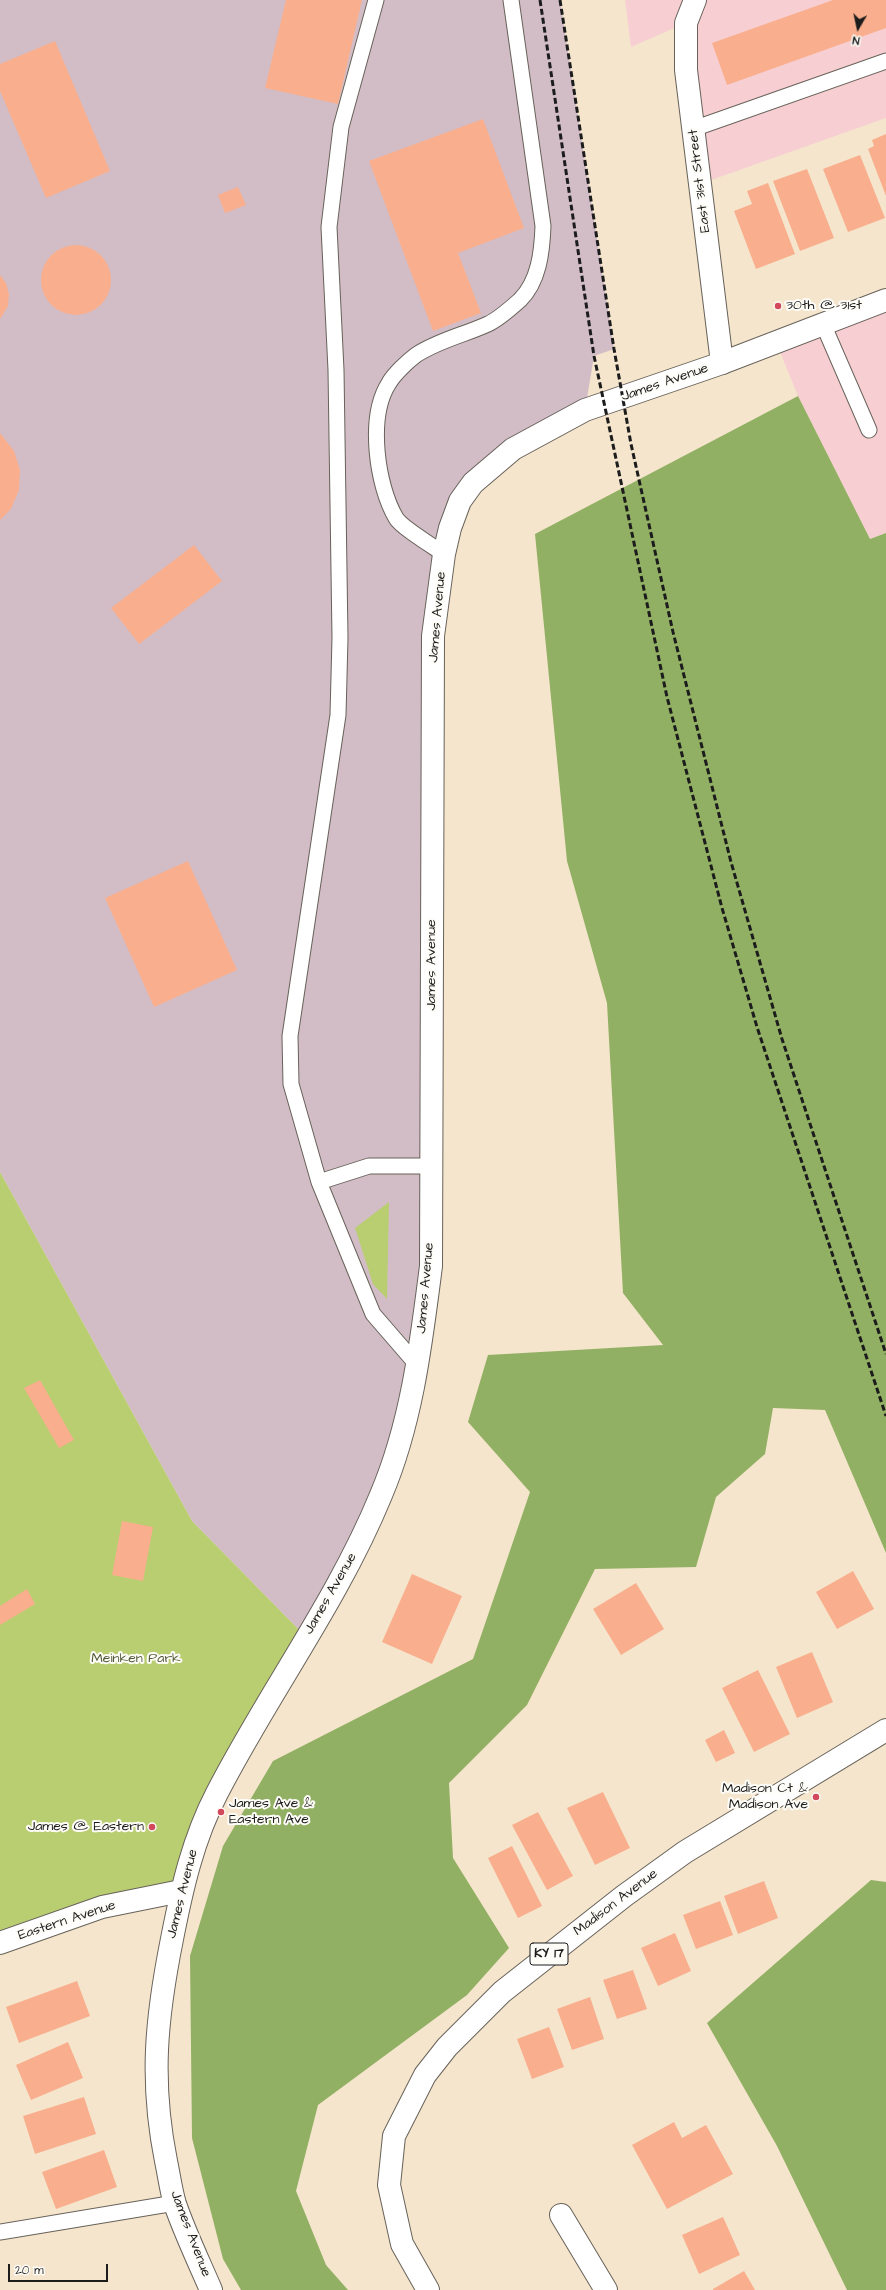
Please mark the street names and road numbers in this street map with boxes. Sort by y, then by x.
street label: East 31st Street [685,128,715,234]
street label: James Avenue [619,360,711,406]
street label: James Avenue [426,571,450,663]
street label: James Avenue [424,919,440,1011]
street label: James Avenue [414,1242,438,1334]
street label: James Avenue [301,1550,361,1638]
street label: James Avenue [164,1848,202,1940]
street label: Madison Avenue [571,1866,661,1940]
street label: Eastern Avenue [16,1897,118,1945]
road number: KY 17 [530,1943,568,1965]
street label: James Avenue [166,2188,214,2280]

